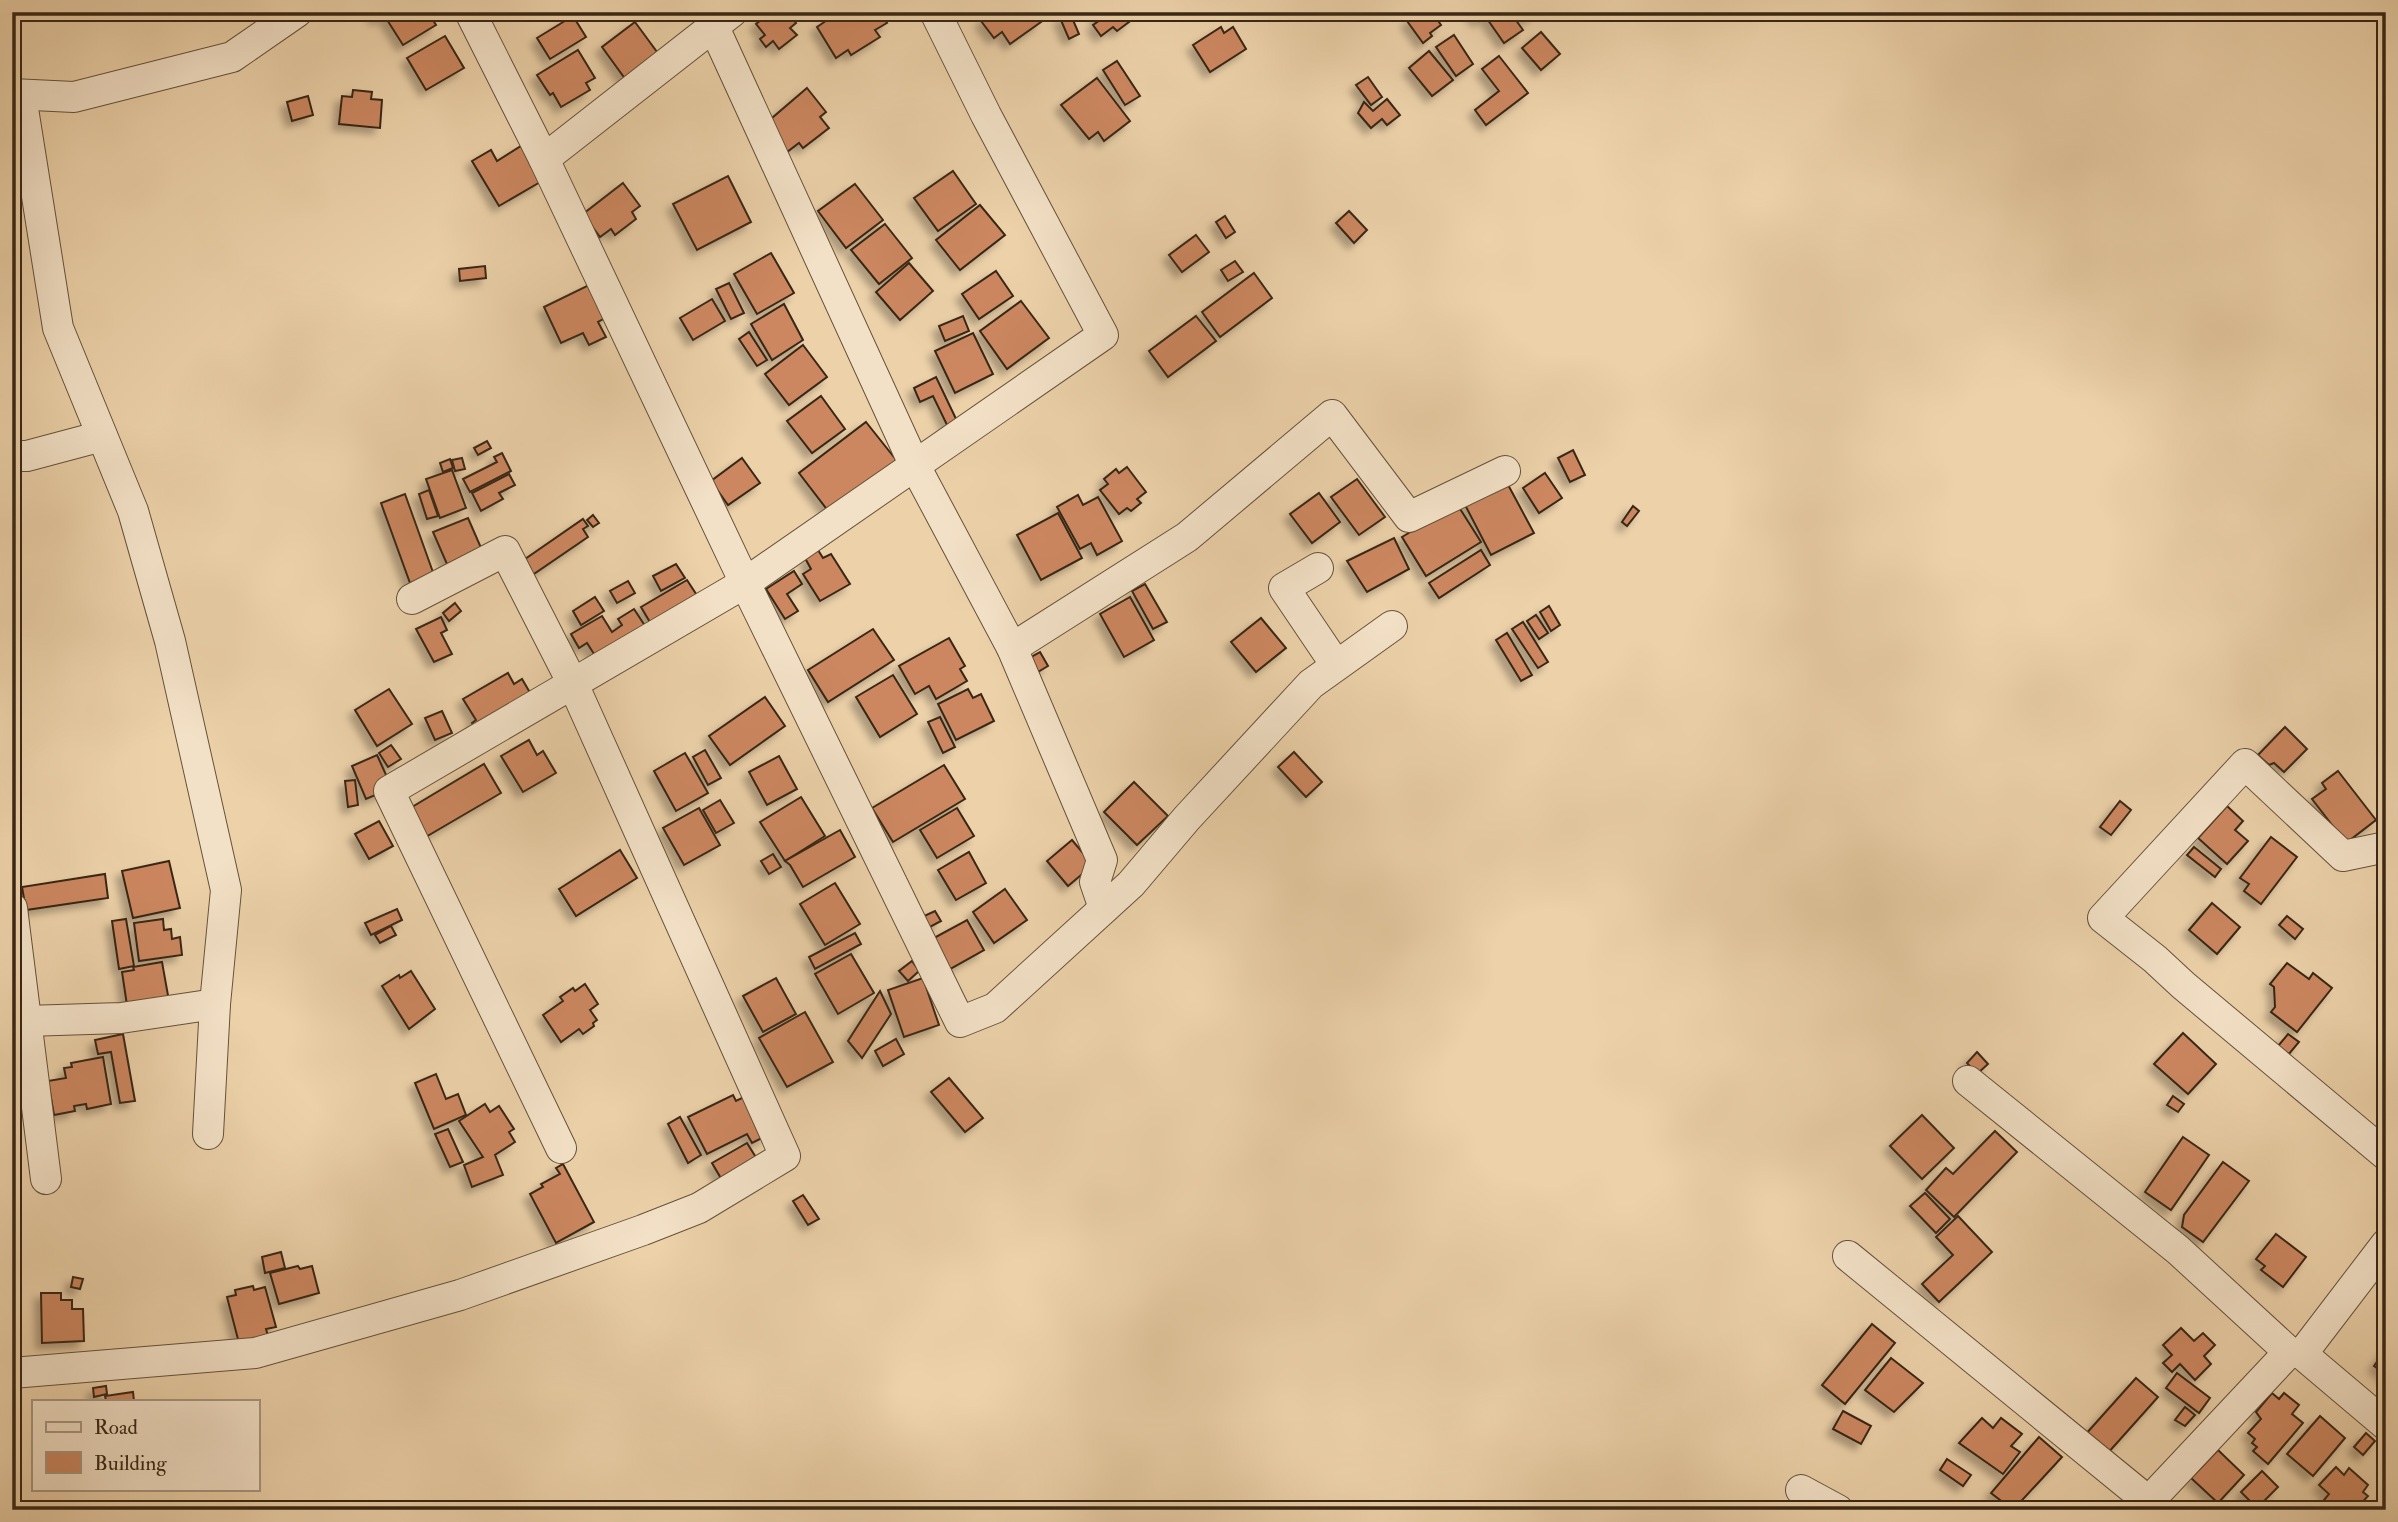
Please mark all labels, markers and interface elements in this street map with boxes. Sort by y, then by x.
legend [32,1400,259,1490]
text: Road [94,1414,139,1441]
text: Building [94,1450,167,1477]

